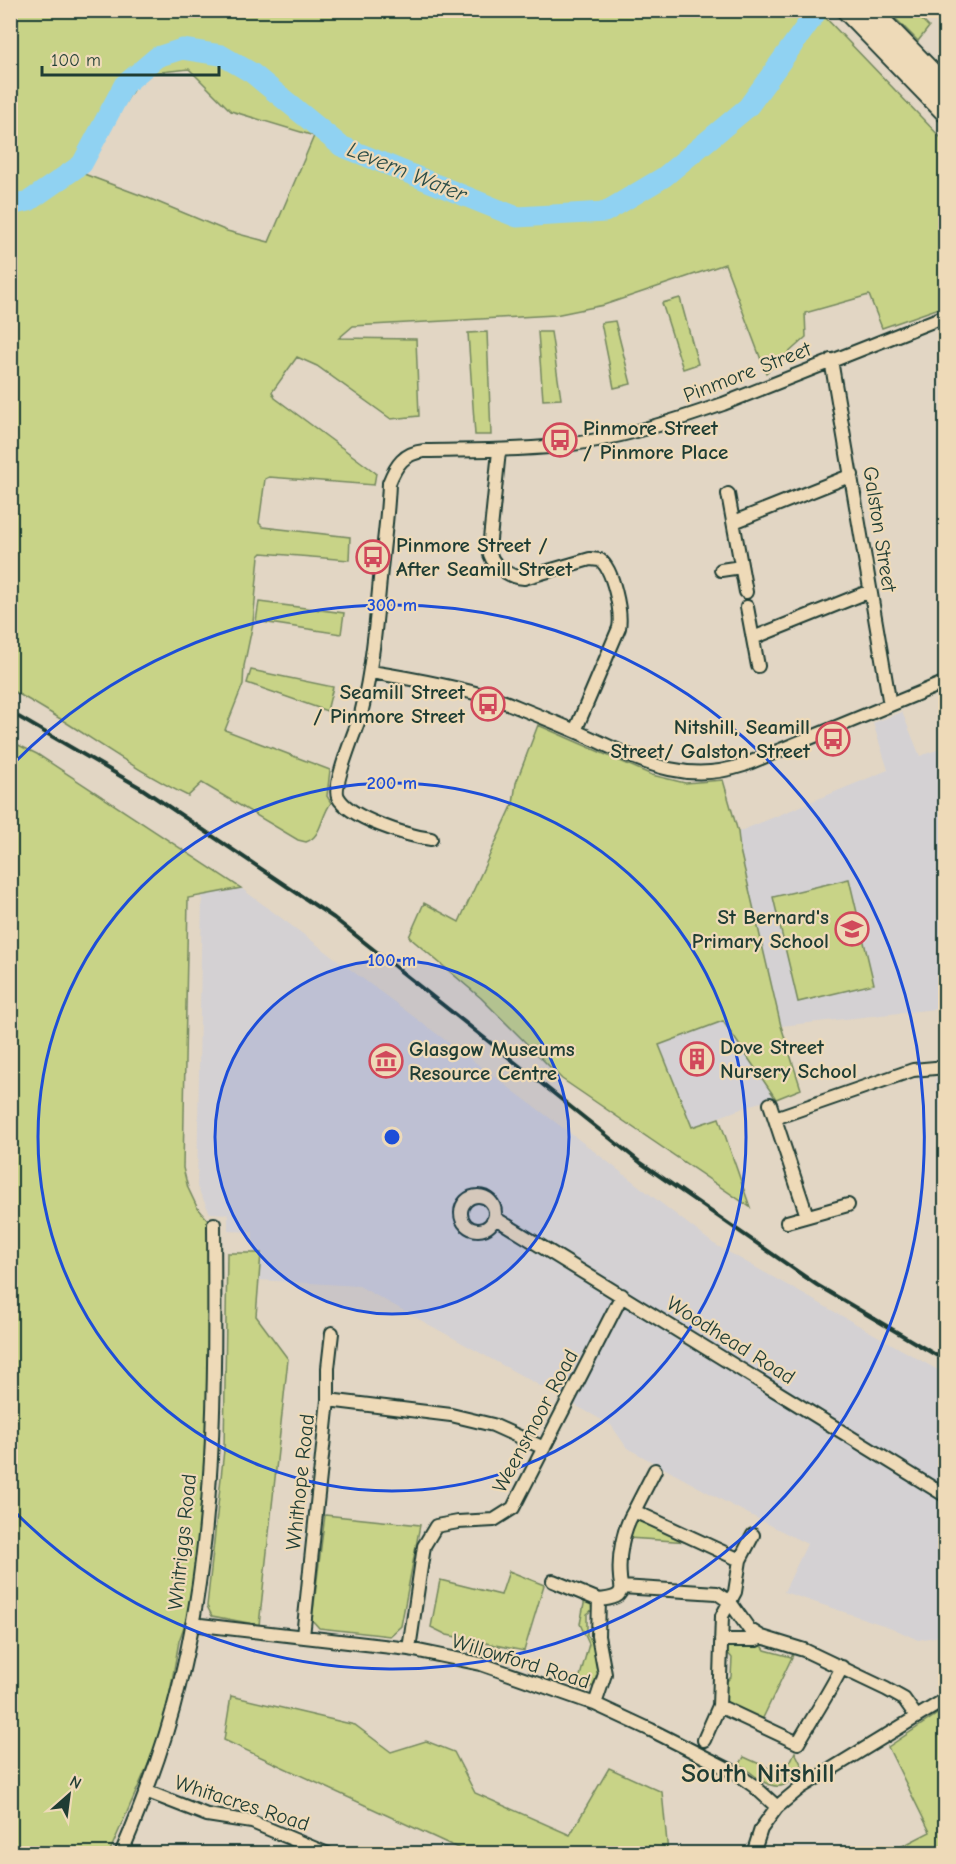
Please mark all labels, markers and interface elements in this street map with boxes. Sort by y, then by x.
scale bar [42,39,219,77]
text: 100 m [51,50,101,71]
water label: Levern Water [344,136,472,208]
street label: Pinmore Street [680,336,815,407]
place label: Pinmore Street / Pinmore Place [583,416,728,464]
bus stop icon: Pinmore Street / Pinmore Place [542,422,578,458]
street label: Galston Street [858,464,902,595]
place label: Pinmore Street / After Seamill Street [396,533,573,581]
bus stop icon: Pinmore Street / After Seamill Street [355,539,391,575]
text: 300 m [367,595,417,616]
place label: Seamill Street / Pinmore Street [313,680,466,728]
bus stop icon: Seamill Street / Pinmore Street [470,686,506,722]
place label: Nitshill, Seamill Street/ Galston Street [610,715,811,763]
bus stop icon: Nitshill, Seamill Street/ Galston Street [815,721,851,757]
text: 200 m [367,773,417,794]
place label: St Bernard's Primary School [692,905,829,953]
school or university icon: St Bernard's Primary School [834,911,870,947]
text: 100 m [368,950,416,971]
place label: Dove Street Nursery School [720,1035,857,1083]
place label: Glasgow Museums Resource Centre [409,1037,575,1085]
building icon: Dove Street Nursery School [679,1041,715,1077]
museum icon: Glasgow Museums Resource Centre [368,1043,404,1079]
centre of rings [382,1127,402,1147]
street label: Woodhead Road [662,1291,800,1389]
street label: Weensmoor Road [487,1345,583,1497]
street label: Whithope Road [281,1413,319,1551]
street label: Whitriggs Road [163,1473,201,1611]
street label: Willowford Road [449,1629,593,1693]
district label: South Nitshill [681,1758,835,1789]
north arrow [39,1765,99,1825]
street label: Whitacres Road [172,1770,312,1836]
text: N [67,1772,84,1793]

